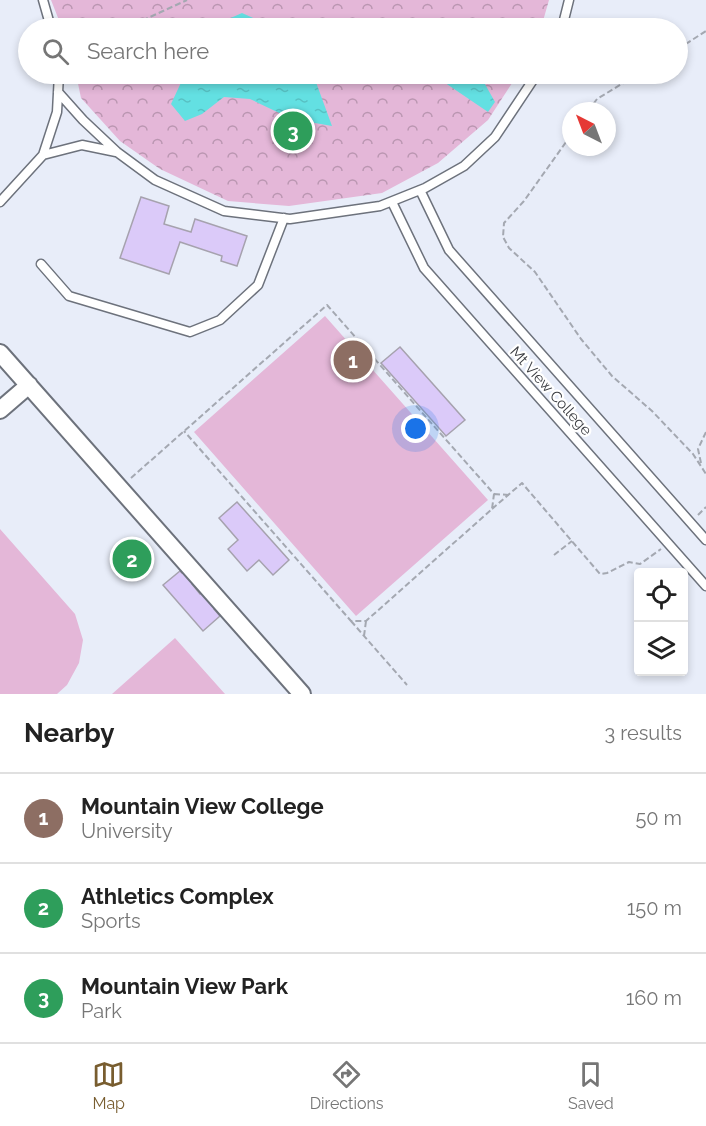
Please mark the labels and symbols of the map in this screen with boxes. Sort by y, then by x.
north arrow [562,102,616,156]
pin: 3 [274,108,312,154]
pin: 1 [334,338,372,382]
street label: Mt View College [506,343,596,439]
your location [401,414,430,443]
pin: 2 [112,536,152,582]

